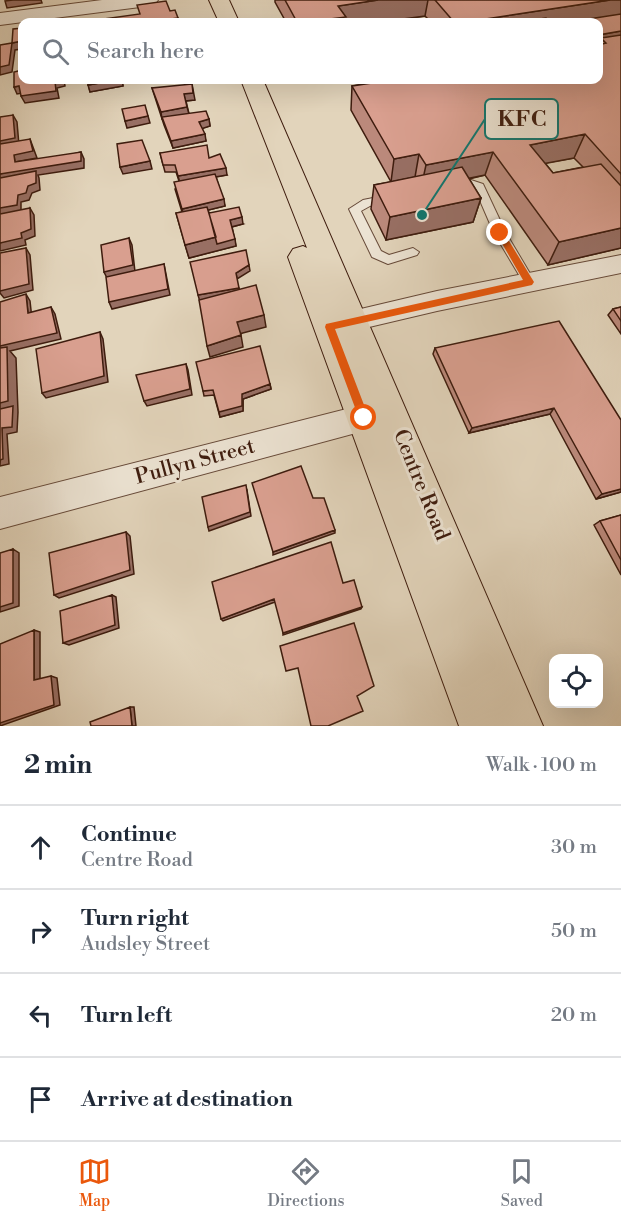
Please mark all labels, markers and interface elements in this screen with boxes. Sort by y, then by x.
search box [18,18,603,84]
icon: search [39,35,72,68]
text: Search here [87,38,204,65]
callout: KFC [485,99,558,139]
text: KFC [498,106,546,133]
route end [486,219,512,245]
route start [350,404,376,430]
street label: Centre Road [387,426,455,544]
street label: Pullyn Street [132,433,258,490]
map controls [549,654,603,708]
button: locate [549,654,603,708]
text: 2 min [24,749,92,781]
text: Walk · 100 m [486,753,597,778]
text: Continue [81,821,177,848]
icon: ahead [24,831,57,864]
text: 30 m [551,835,597,860]
text: Centre Road [81,848,193,873]
text: Turn right [81,905,189,932]
icon: right [24,915,57,948]
text: 50 m [551,919,597,944]
text: Audsley Street [81,932,210,957]
icon: left [24,999,57,1032]
text: Turn left [81,1002,172,1029]
text: 20 m [551,1003,597,1028]
icon: arrive [24,1083,57,1116]
text: Arrive at destination [81,1086,293,1113]
tab: Map [78,1155,111,1211]
tab: Directions [267,1155,345,1211]
tab: Saved [501,1155,543,1211]

